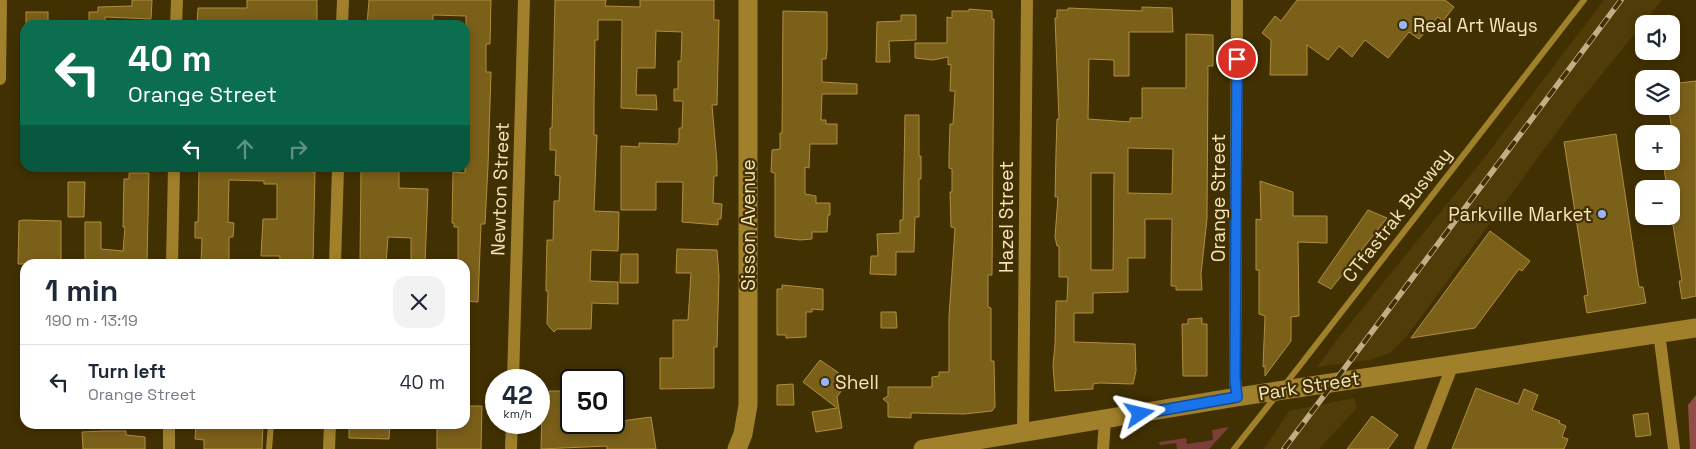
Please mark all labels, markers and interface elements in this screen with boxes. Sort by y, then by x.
place label: Real Art Ways [1413,13,1538,38]
map controls [1635,15,1680,225]
button: sound [1635,15,1680,60]
marker: Real Art Ways [1397,19,1409,31]
text: 40 m [128,37,212,81]
pin [1216,38,1258,80]
icon: left [45,40,110,105]
icon: arrive [1223,45,1251,73]
button: layers [1635,70,1680,115]
text: Orange Street [128,80,277,108]
street label: Newton Street [485,122,515,256]
button: + [1635,125,1680,170]
street label: Orange Street [1206,134,1231,262]
icon: left [178,135,206,163]
icon: ahead [231,135,259,163]
icon: right [284,135,312,163]
street label: CTfastrak Busway [1337,143,1457,287]
street label: Sisson Avenue [736,159,761,291]
street label: Hazel Street [994,161,1019,273]
button: − [1635,180,1680,225]
place label: Parkville Market [1448,202,1592,227]
marker: Parkville Market [1596,208,1608,220]
text: 1 min [45,271,118,310]
button: close [393,276,445,328]
text: 190 m · 13:19 [45,310,138,331]
text: Turn left [88,359,166,384]
street label: Park Street [1256,366,1362,406]
icon: left [45,368,73,396]
speed limit sign: 50 [560,369,625,434]
text: 40 m [400,370,445,395]
place label: Shell [835,370,879,395]
marker: Shell [819,376,831,388]
text: 42 [502,379,533,411]
text: Orange Street [88,384,196,405]
position arrow [1113,387,1165,439]
text: km/h [503,406,532,422]

